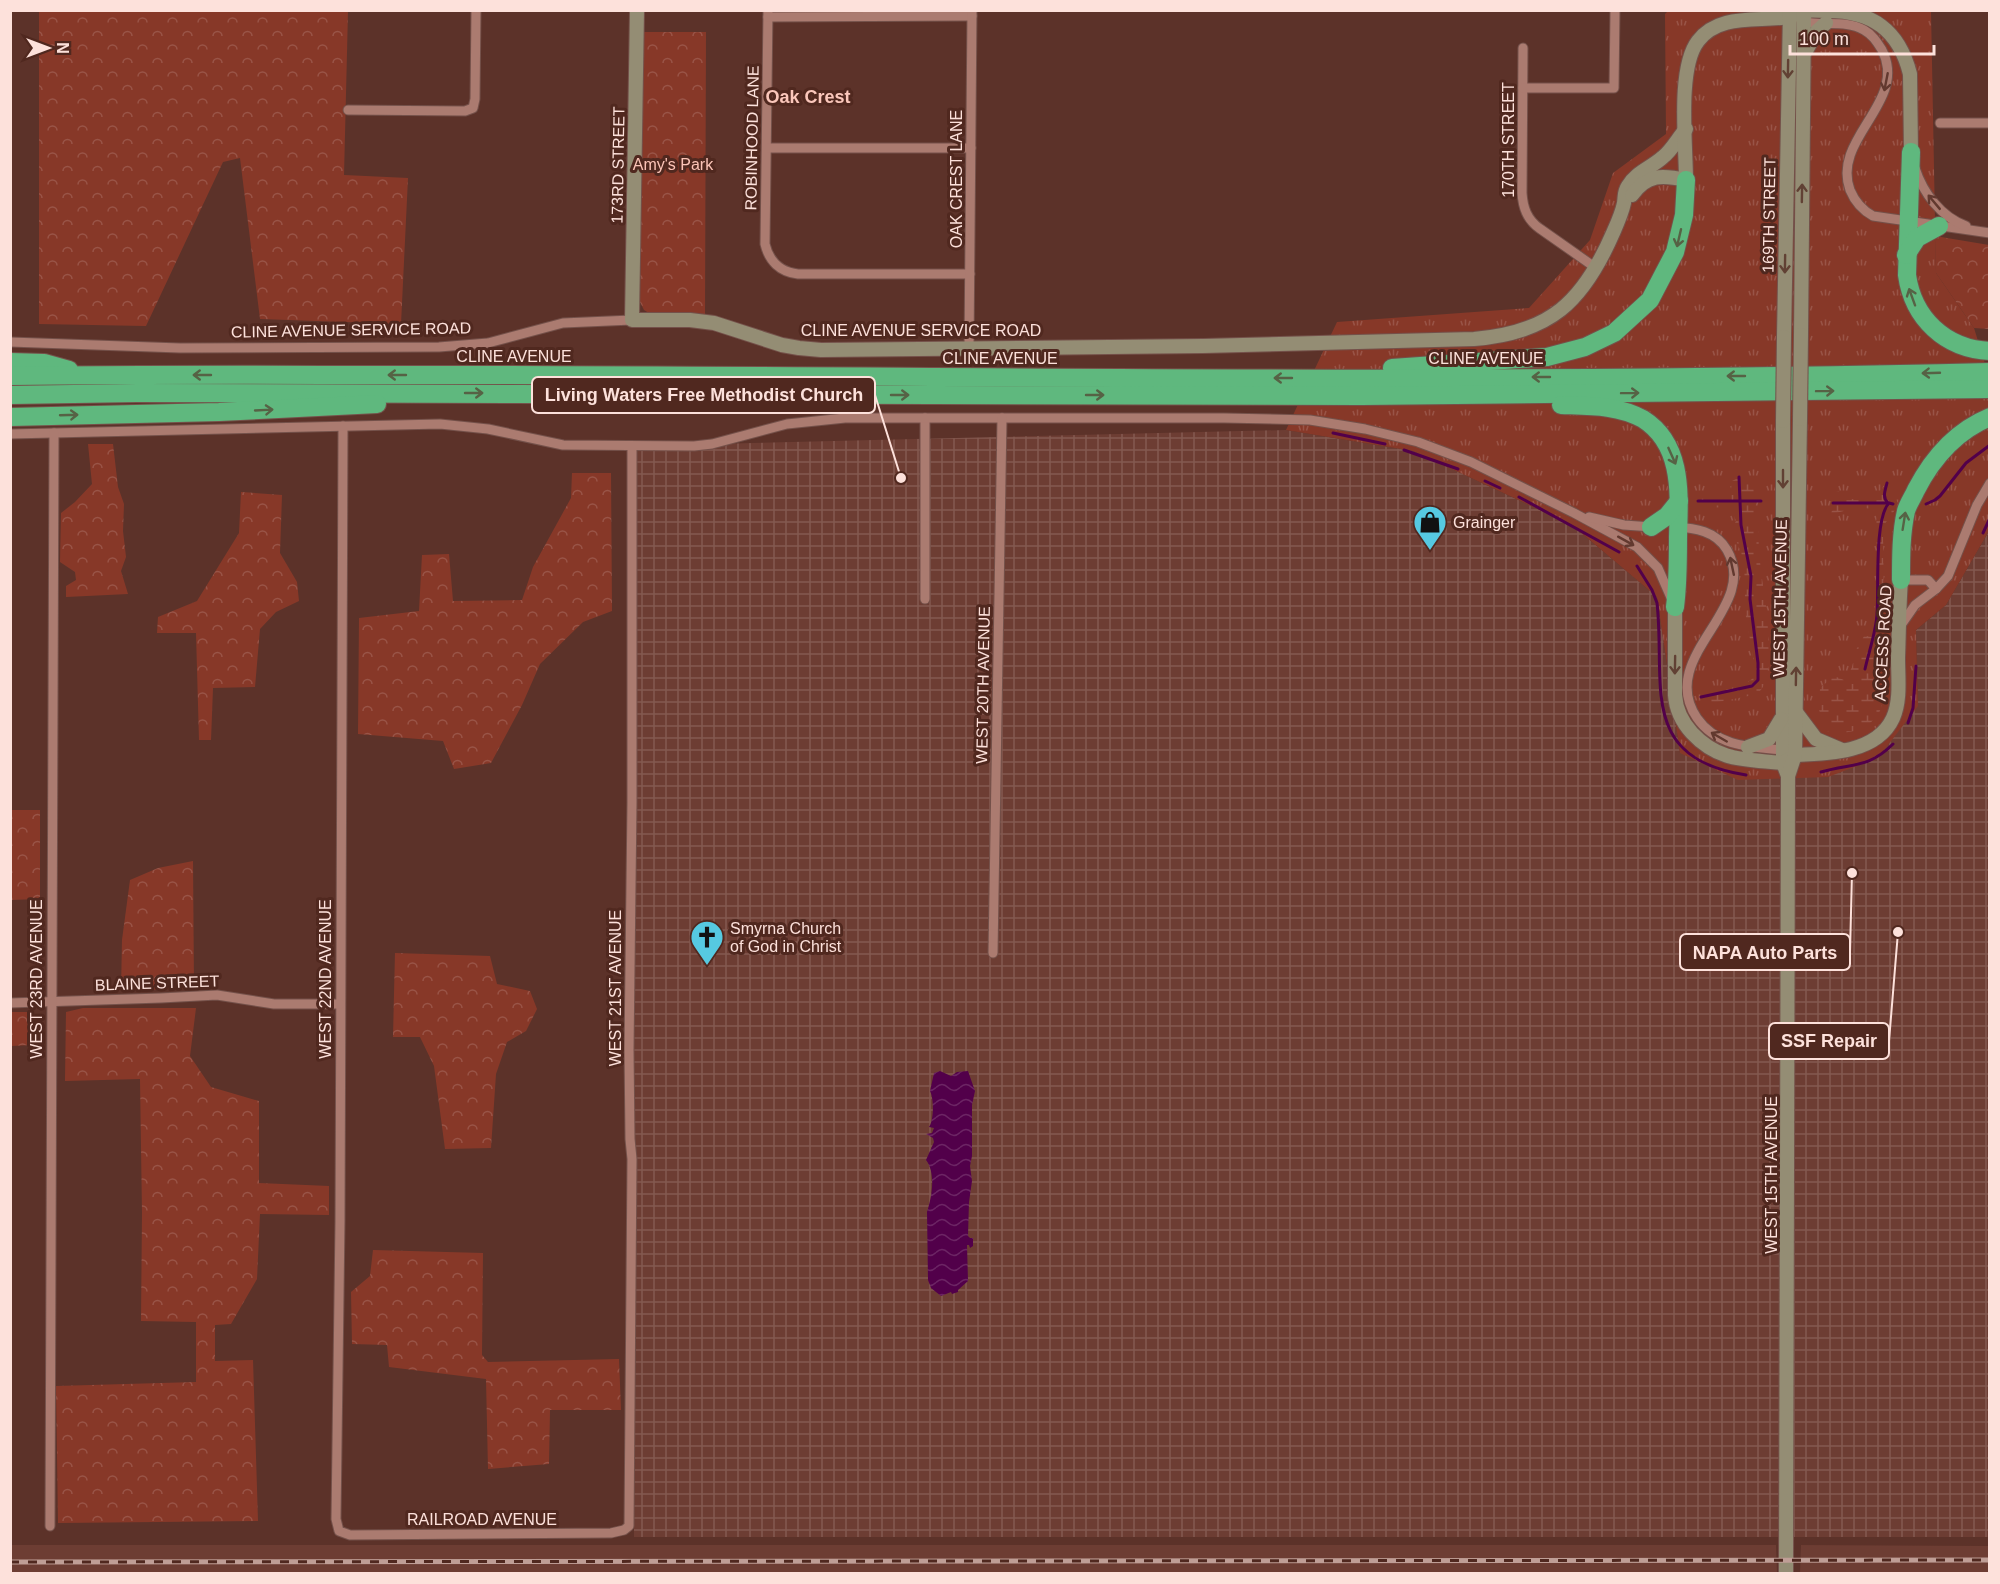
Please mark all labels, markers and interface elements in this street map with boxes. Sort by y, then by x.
north arrow [18,18,78,78]
scale bar [1790,18,1934,56]
text: 100 m [1799,29,1849,49]
text: N [54,42,71,54]
one-way arrow [1782,58,1794,78]
street label: ROBINHOOD LANE [742,65,762,211]
one-way arrow [1880,72,1891,91]
street label: 170TH STREET [1500,82,1517,198]
district label: Oak Crest [765,87,851,107]
street label: 173RD STREET [608,106,628,224]
street label: OAK CREST LANE [948,110,965,248]
park label: Amy's Park [633,156,714,173]
street label: 169TH STREET [1759,157,1779,273]
one-way arrow [1796,183,1808,203]
one-way arrow [1927,195,1941,210]
one-way arrow [1672,228,1684,247]
one-way arrow [1779,253,1791,273]
one-way arrow [1906,288,1917,307]
street label: CLINE AVENUE SERVICE ROAD [231,319,471,341]
street label: CLINE AVENUE SERVICE ROAD [801,322,1041,339]
street label: CLINE AVENUE [456,348,572,365]
street label: CLINE AVENUE [942,350,1058,367]
street label: CLINE AVENUE [1428,350,1544,367]
one-way arrow [1922,367,1942,379]
one-way arrow [193,369,213,381]
one-way arrow [388,369,408,381]
one-way arrow [1727,370,1747,382]
one-way arrow [1532,371,1552,383]
one-way arrow [1274,372,1294,384]
callout: Living Waters Free Methodist Church [532,377,875,413]
text: Living Waters Free Methodist Church [545,385,863,405]
one-way arrow [1815,385,1835,397]
one-way arrow [464,387,484,399]
one-way arrow [1620,387,1640,399]
one-way arrow [890,389,910,401]
one-way arrow [1085,389,1105,401]
one-way arrow [253,405,273,416]
one-way arrow [58,409,78,421]
one-way arrow [1666,447,1678,465]
one-way arrow [1777,469,1789,489]
shop icon: Grainger [1412,504,1448,551]
one-way arrow [1899,512,1910,532]
place label: Grainger [1453,514,1516,531]
street label: WEST 15TH AVENUE [1770,519,1790,677]
one-way arrow [1616,536,1634,547]
one-way arrow [1726,557,1737,576]
street label: ACCESS ROAD [1871,584,1895,702]
street label: WEST 20TH AVENUE [973,606,993,764]
one-way arrow [1669,655,1681,675]
one-way arrow [1790,666,1801,686]
one-way arrow [1711,730,1728,742]
street label: WEST 23RD AVENUE [28,899,45,1059]
street label: WEST 22ND AVENUE [317,899,334,1059]
street label: WEST 21ST AVENUE [607,910,624,1066]
church icon: Smyrna Church of God in Christ [689,919,725,966]
place label: Smyrna Church of God in Christ [730,920,842,955]
callout: NAPA Auto Parts [1680,934,1850,970]
text: NAPA Auto Parts [1693,943,1837,963]
street label: BLAINE STREET [94,972,220,994]
callout: SSF Repair [1769,1023,1889,1059]
text: SSF Repair [1781,1031,1877,1051]
street label: WEST 15TH AVENUE [1763,1096,1780,1254]
street label: RAILROAD AVENUE [407,1511,557,1528]

